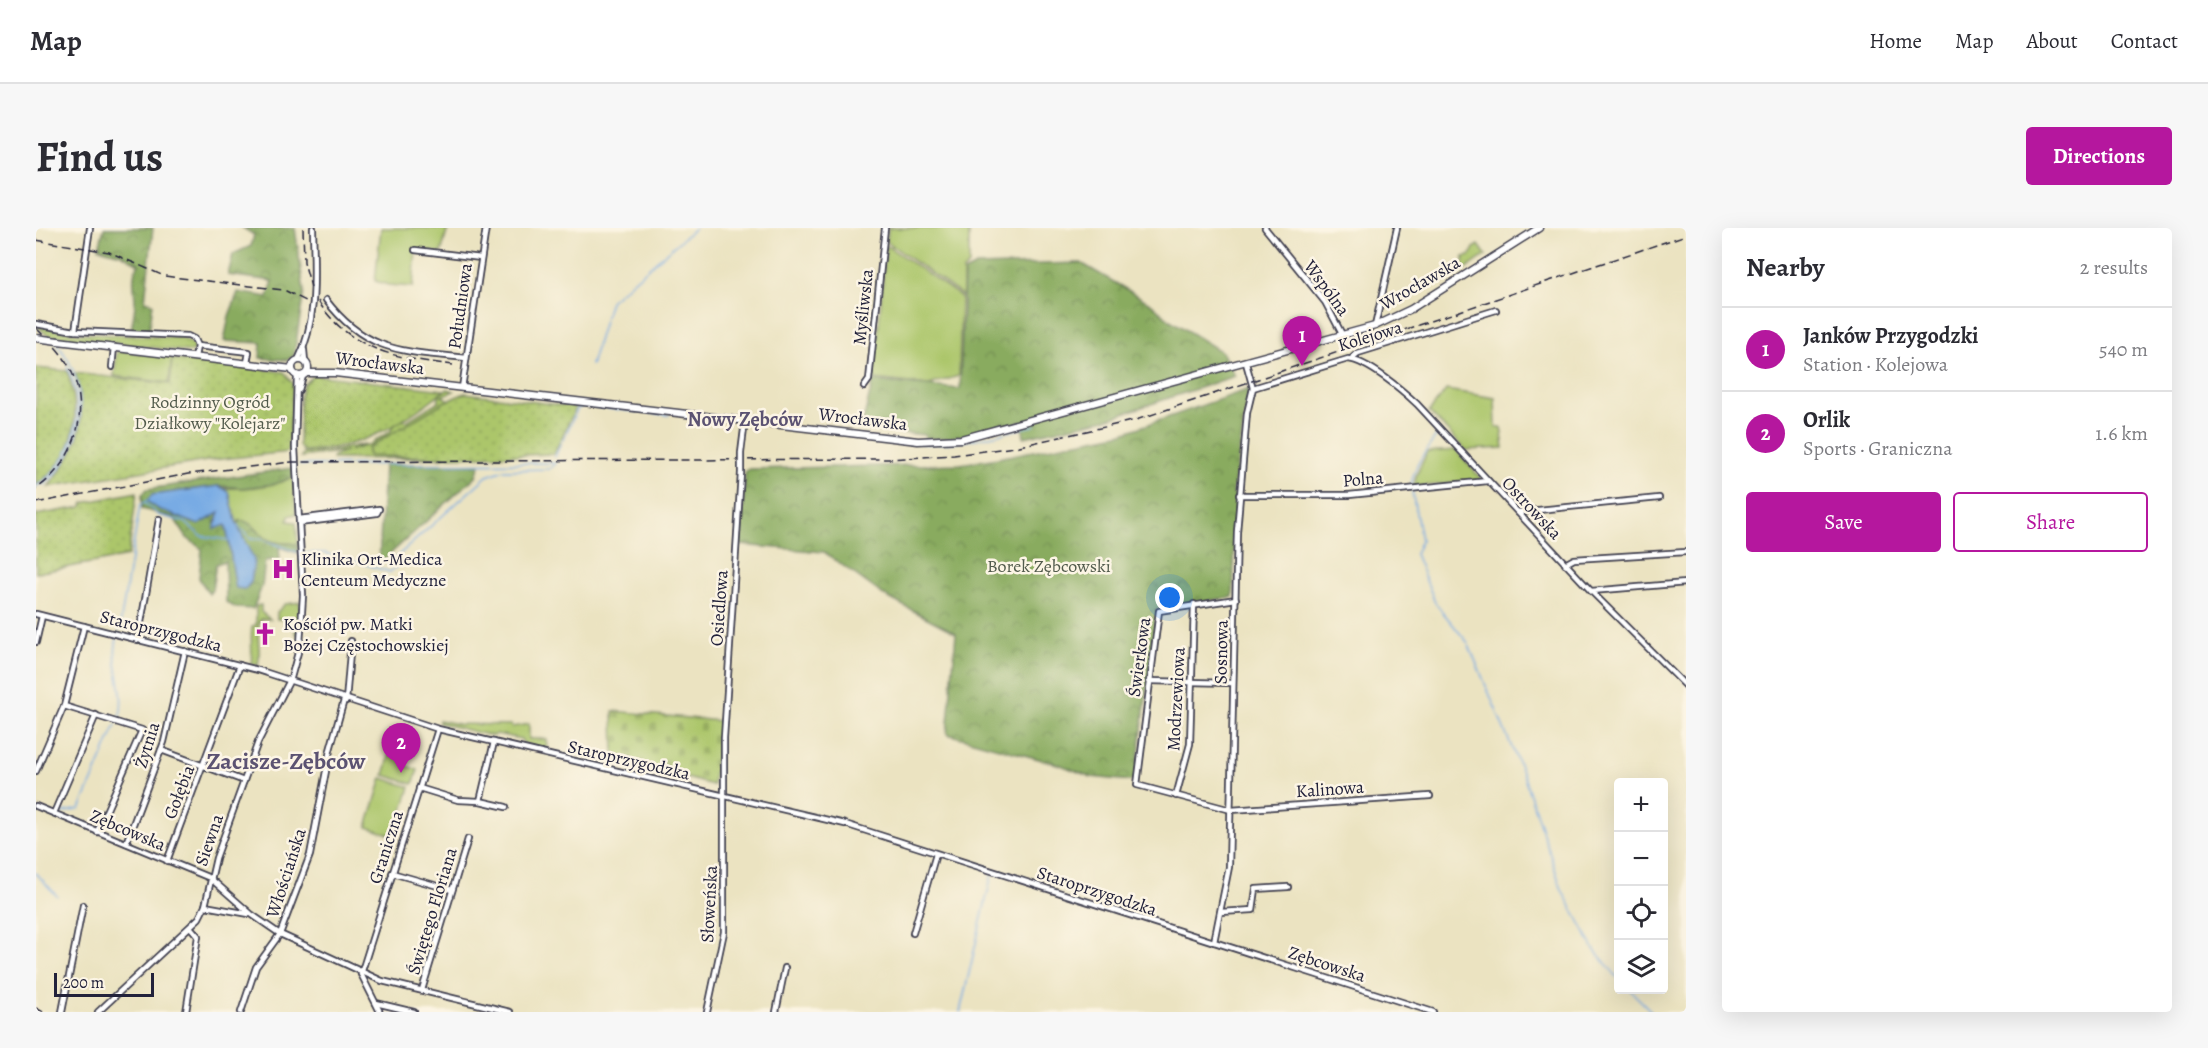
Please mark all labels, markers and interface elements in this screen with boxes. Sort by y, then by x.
text: Map [30,22,82,60]
text: Home [1869,27,1922,55]
text: Map [1955,27,1993,55]
text: About [2026,27,2078,55]
text: Contact [2111,27,2178,55]
button: Directions [2026,127,2172,185]
text: Find us [36,128,163,185]
street label: Wrocławska [1375,250,1465,316]
text: Nearby [1746,250,1825,285]
street label: Wspólna [1298,254,1356,321]
text: 2 results [2080,254,2148,281]
street label: Południowa [442,261,478,351]
street label: Myśliwska [847,267,879,346]
street label: Kolejowa [1335,315,1406,357]
pin: 1 [1282,316,1322,366]
text: Janków Przygodzki [1803,321,1978,351]
text: 1 [1762,336,1769,363]
text: 540 m [2099,336,2148,363]
street label: Wrocławska [333,346,426,380]
text: Station · Kolejowa [1803,351,1948,378]
park label: Rodzinny Ogród Działkowy "Kolejarz" [134,390,286,435]
street label: Wrocławska [816,402,909,436]
text: Orlik [1803,405,1850,435]
district label: Nowy Zębców [687,406,803,433]
text: 2 [1761,420,1770,447]
text: 1.6 km [2095,420,2148,447]
text: Sports · Graniczna [1803,435,1953,462]
street label: Polna [1342,465,1385,493]
street label: Ostrowska [1497,471,1568,545]
button: Save [1746,492,1941,552]
button: Share [1953,492,2148,552]
place label: Klinika Ort-Medica Centeum Medyczne [301,547,446,592]
park label: Borek Zębcowski [987,554,1111,578]
hospital icon: Klinika Ort-Medica Centeum Medyczne [270,556,296,582]
street label: Osiedlowa [704,568,734,647]
your location [1155,583,1184,612]
street label: Staroprzygodzka [98,604,225,658]
place label: Kościół pw. Matki Bożej Częstochowskiej [283,612,449,657]
street label: Świerkowa [1122,615,1157,698]
street label: Sosnowa [1208,619,1234,685]
church icon: Kościół pw. Matki Bożej Częstochowskiej [252,621,278,647]
street label: Modrzewiowa [1161,646,1191,752]
street label: Żytnia [129,718,166,771]
pin: 2 [382,724,421,773]
street label: Staroprzygodzka [566,734,693,786]
district label: Zacisze-Zębców [206,745,366,777]
street label: Gołębia [158,761,200,823]
street label: Kalinowa [1295,775,1366,803]
map controls [1614,778,1668,994]
button: + [1614,778,1668,832]
street label: Zębcowska [86,803,170,857]
street label: Graniczna [363,807,409,887]
street label: Siewna [189,810,229,869]
street label: Włościańska [260,824,312,922]
button: − [1614,832,1668,886]
street label: Świętego Floriana [401,844,463,977]
street label: Staroprzygodzka [1034,860,1161,922]
street label: Słoweńska [695,864,723,943]
button: locate [1614,886,1668,940]
street label: Zębcowska [1285,940,1369,988]
button: layers [1614,940,1668,994]
scale bar [54,970,154,998]
text: 200 m [63,972,104,994]

